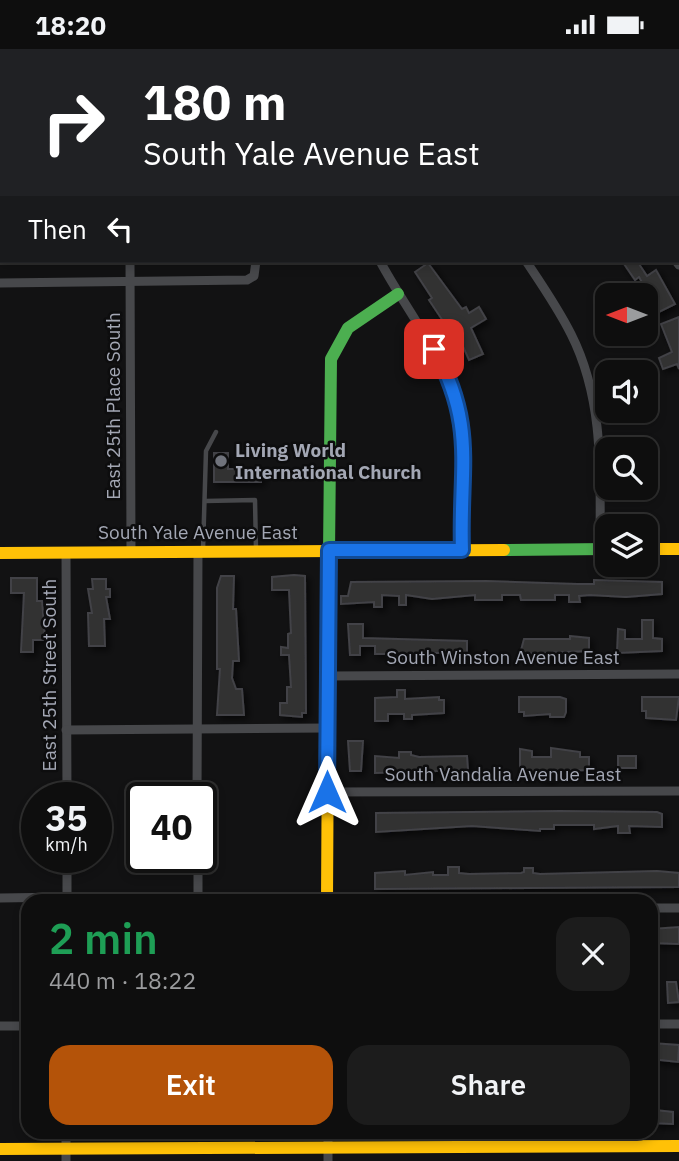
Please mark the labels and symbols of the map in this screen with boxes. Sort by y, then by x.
north arrow [595,283,658,347]
street label: East 25th Place South [101,312,125,500]
pin [404,319,464,379]
place label: Living World International Church [235,438,422,484]
marker: Living World International Church [213,453,229,469]
street label: South Yale Avenue East [98,520,298,544]
street label: East 25th Street South [37,579,61,771]
street label: South Winston Avenue East [386,645,620,669]
position arrow [290,755,364,829]
street label: South Vandalia Avenue East [384,762,622,786]
speed limit sign: 40 [126,782,217,873]

